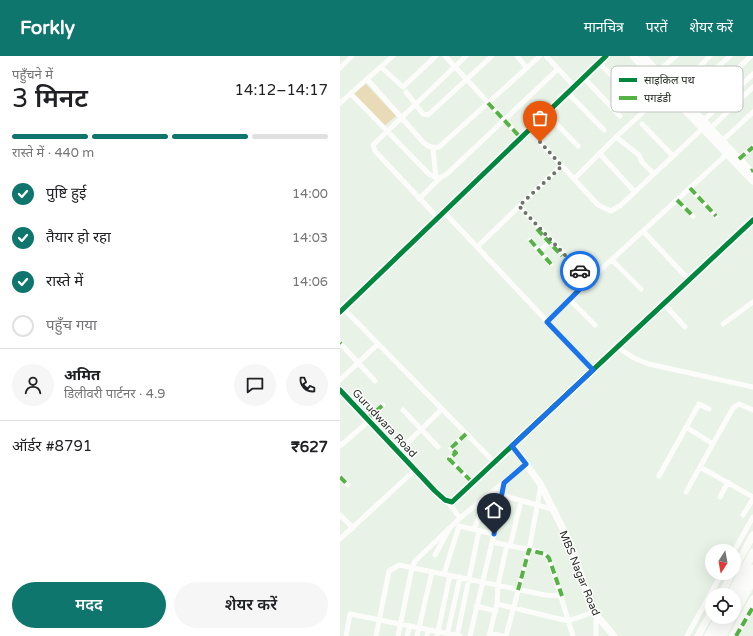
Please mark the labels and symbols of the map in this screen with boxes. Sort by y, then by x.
legend [611,66,743,112]
text: साइकिल पथ [644,74,696,87]
text: पगडंडी [644,92,671,105]
pin [523,101,557,142]
courier [560,251,600,291]
street label: Gurudwara Road [350,387,420,460]
pin [477,493,511,534]
street label: MBS Nagar Road [557,529,603,618]
north arrow [705,544,741,580]

